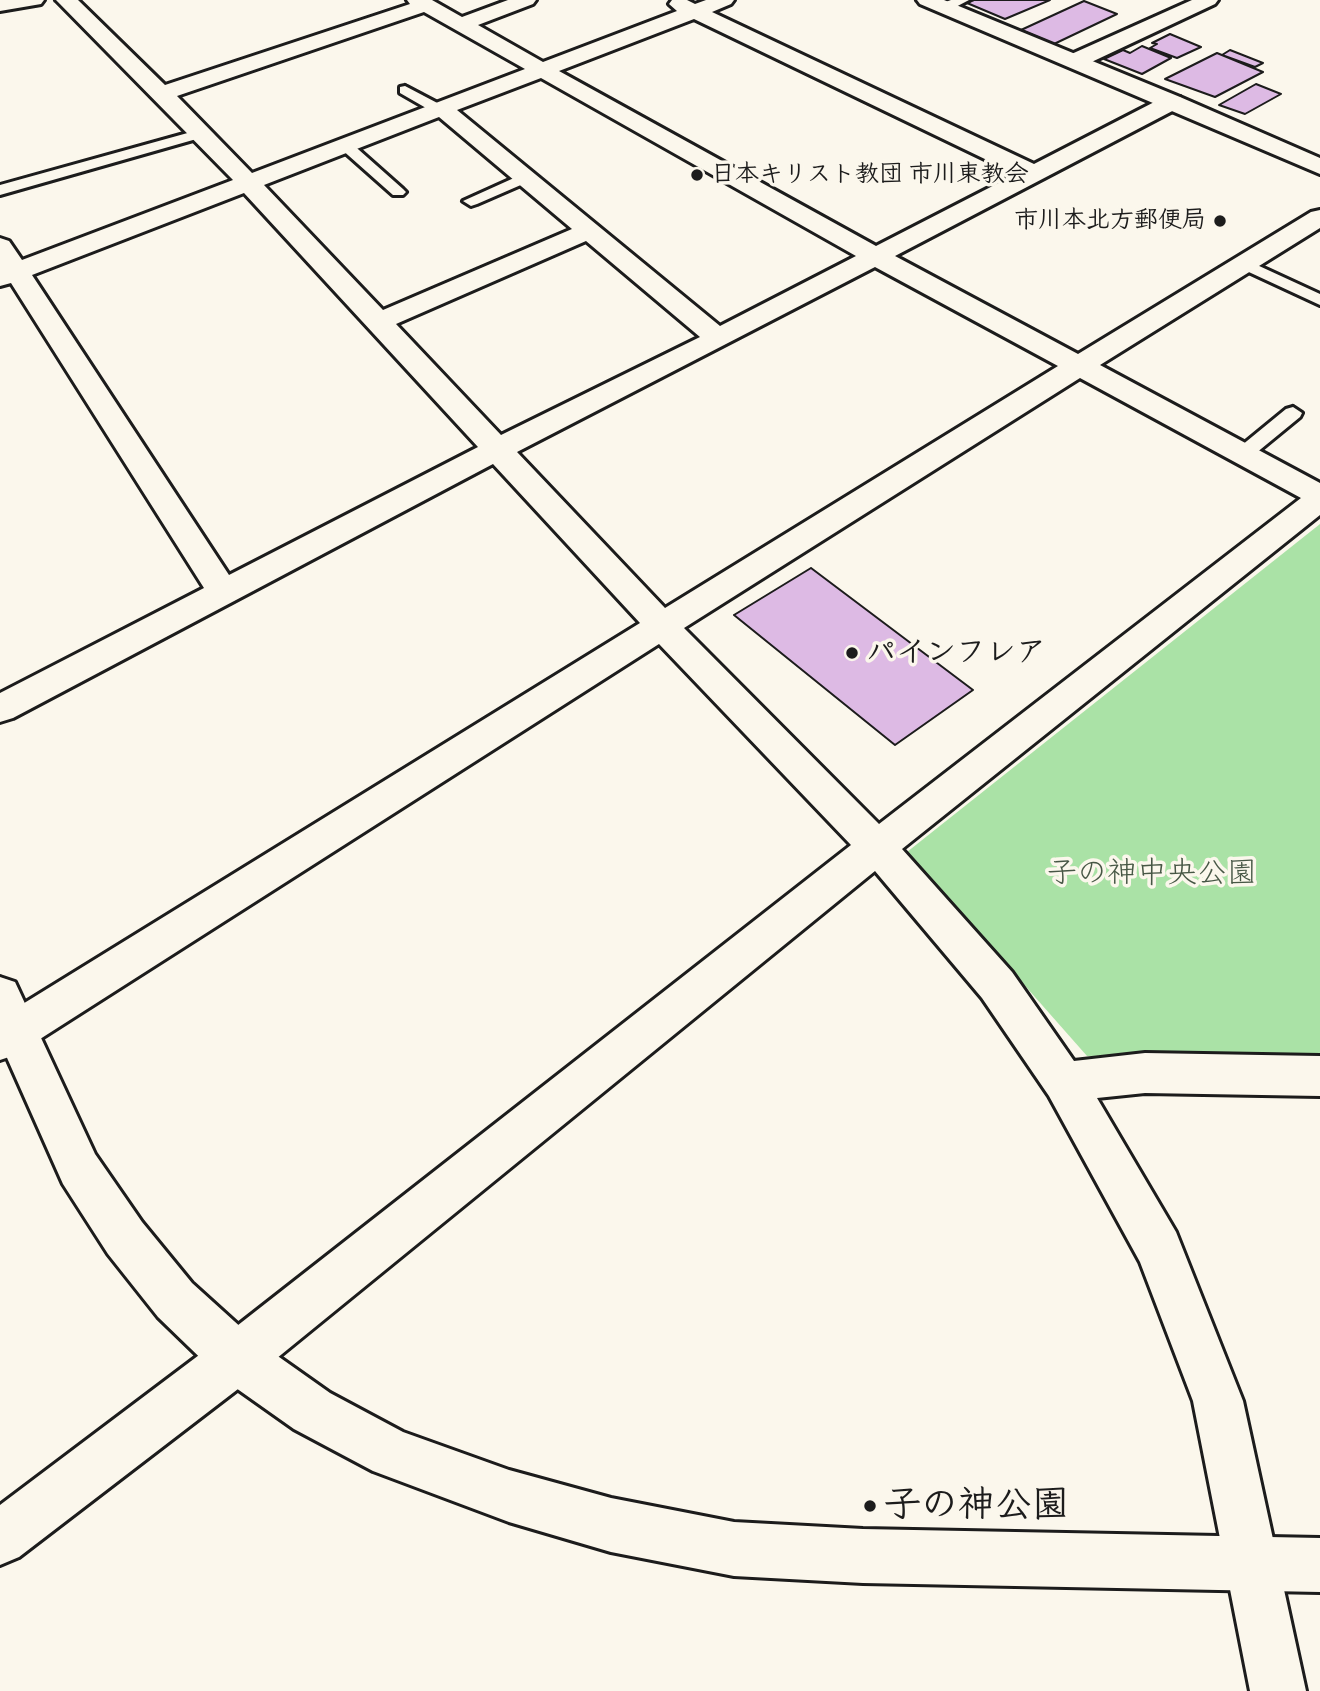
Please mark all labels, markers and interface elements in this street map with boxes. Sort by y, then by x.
place label: 日本キリスト教団 市川東教会 [711,161,1029,189]
marker: 日本キリスト教団 市川東教会 [689,167,705,183]
place label: 市川本北方郵便局 [1014,207,1206,235]
marker: 市川本北方郵便局 [1212,213,1228,229]
place label: パインフレア [866,635,1046,671]
marker: パインフレア [844,645,860,661]
park label: 子の神中央公園 [1047,856,1257,892]
place label: 子の神公園 [884,1484,1069,1528]
marker: 子の神公園 [862,1498,878,1514]

